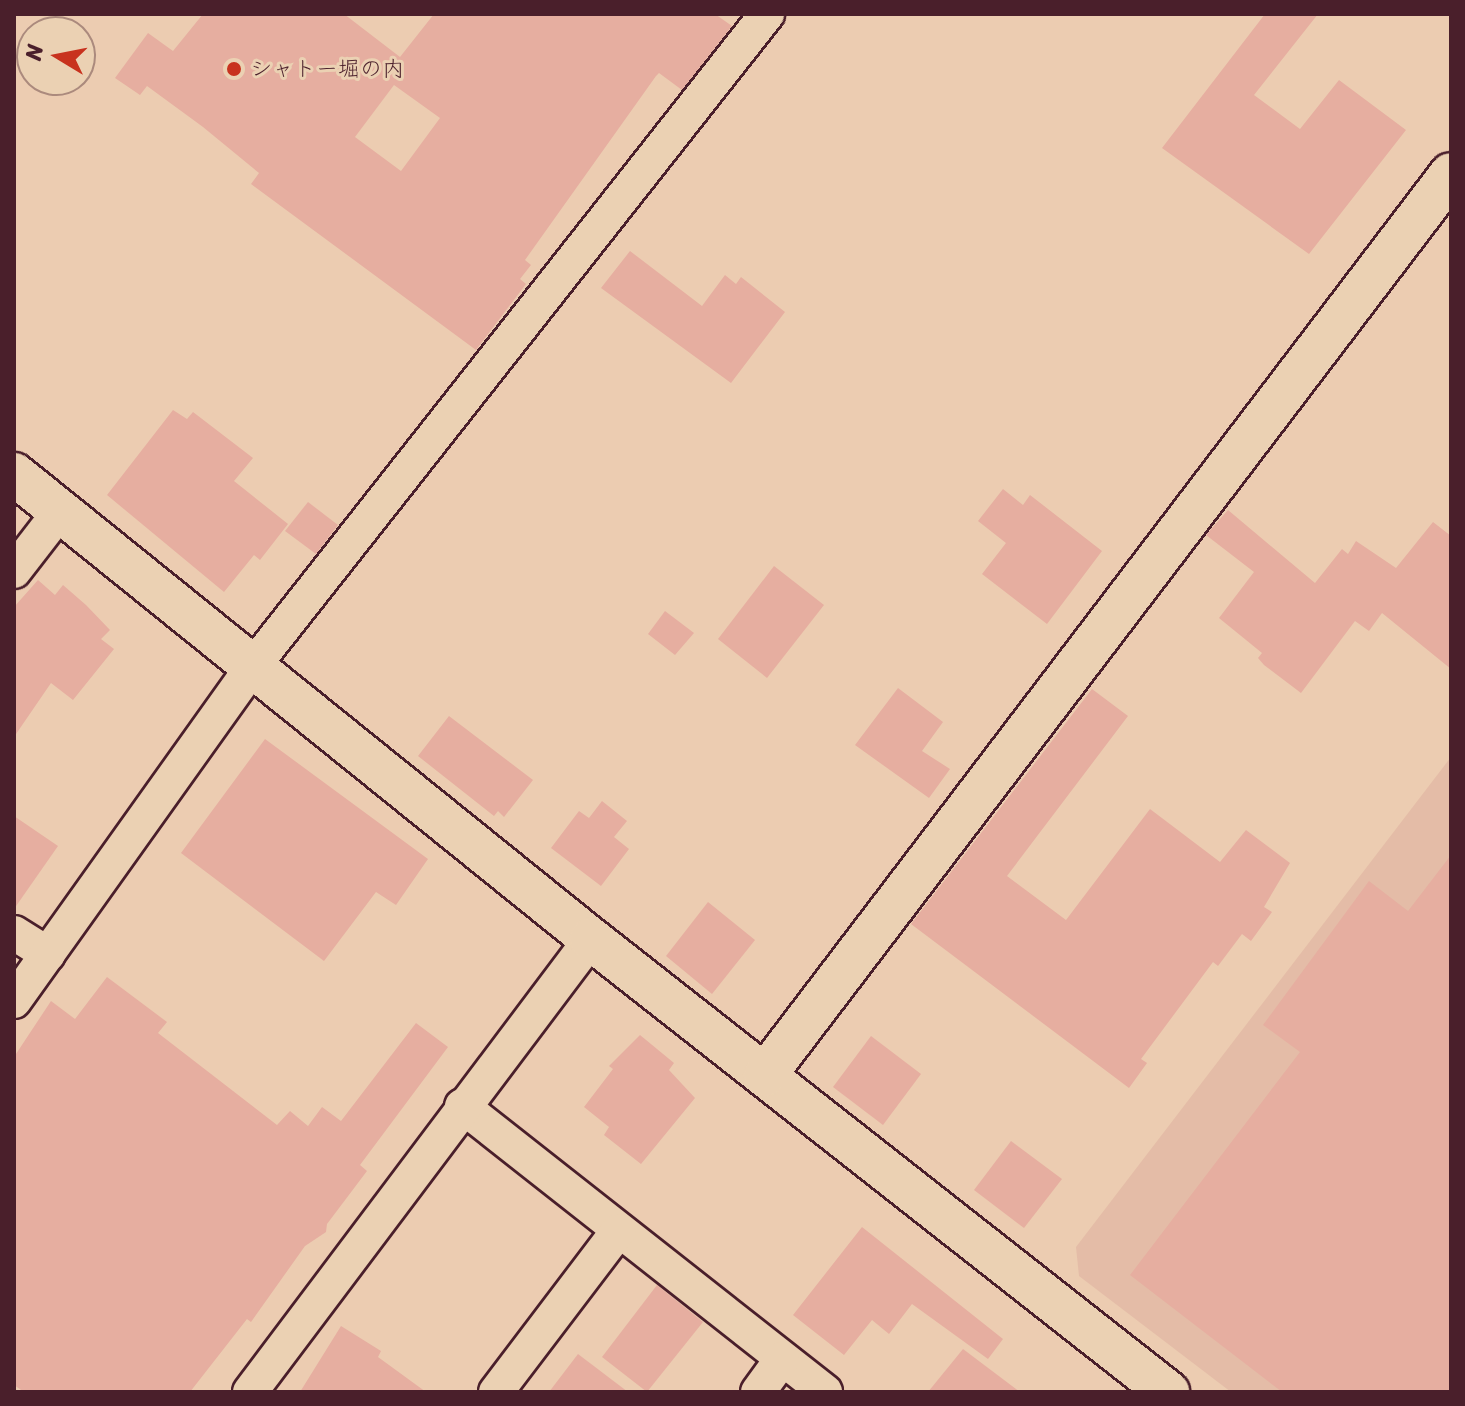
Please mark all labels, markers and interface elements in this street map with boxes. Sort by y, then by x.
north arrow [16,16,96,96]
text: N [13,41,54,63]
place label: シャトー堀の内 [250,56,404,82]
marker: シャトー堀の内 [225,60,243,78]

